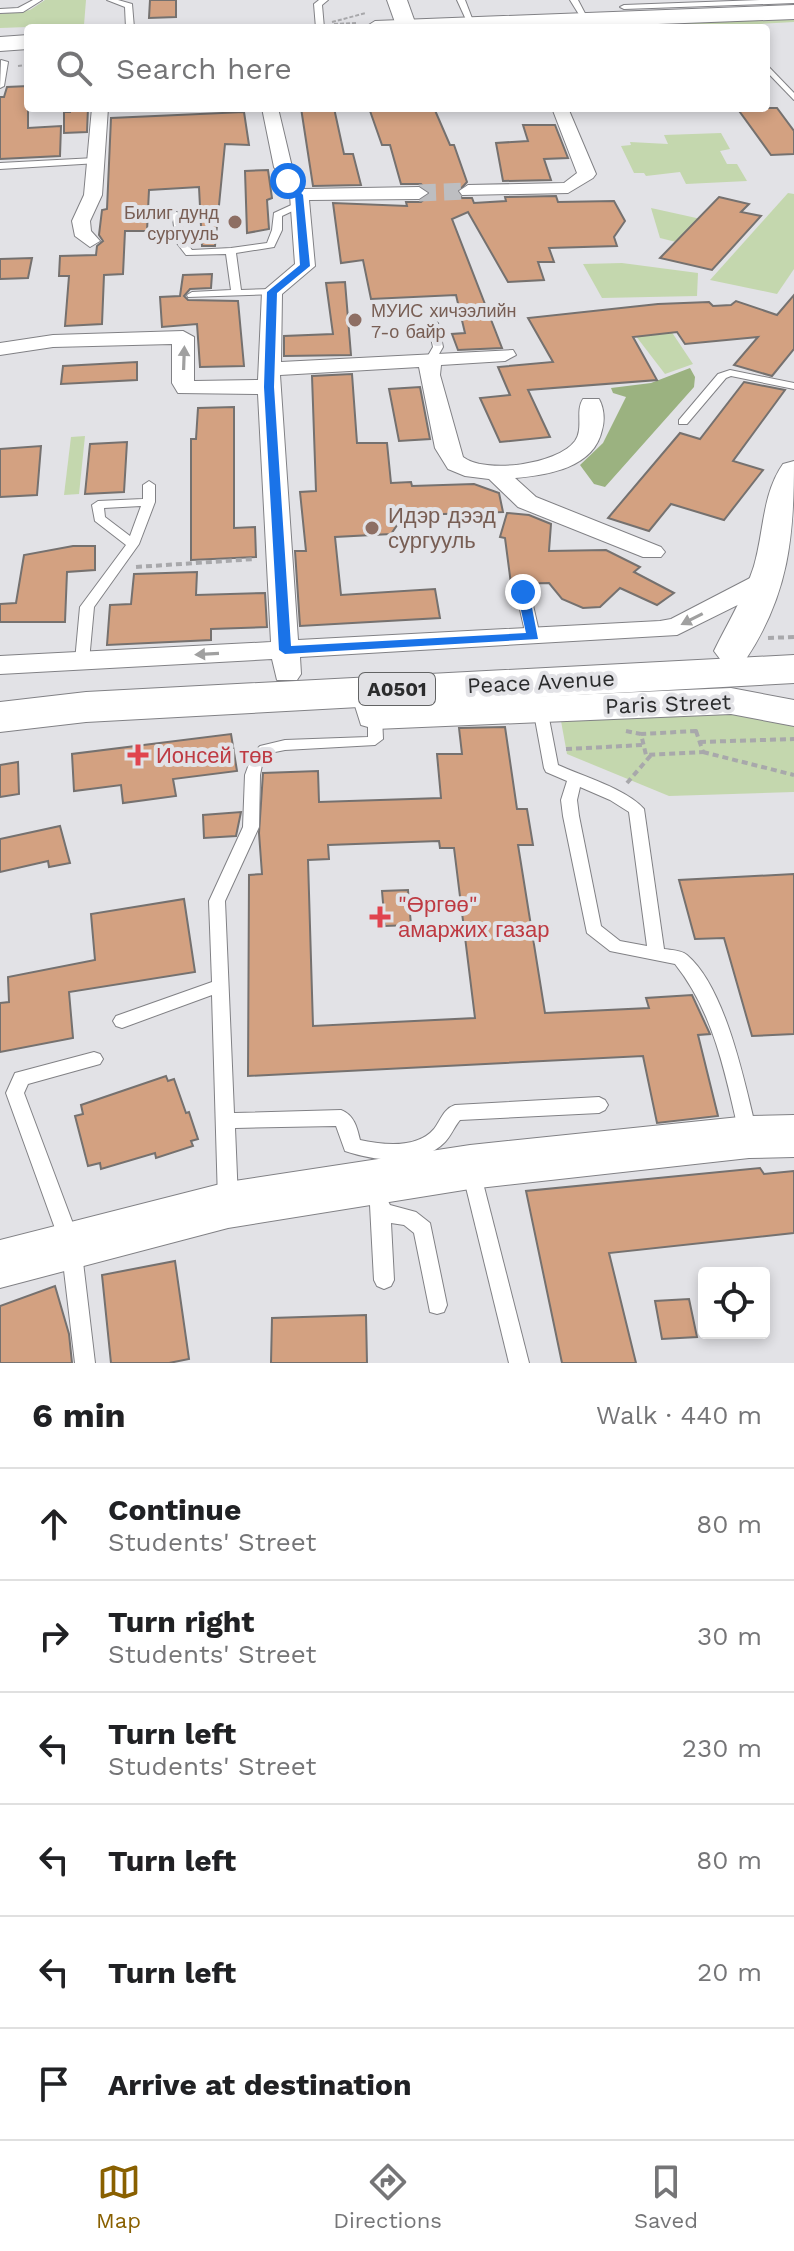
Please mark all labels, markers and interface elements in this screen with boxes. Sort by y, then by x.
search box [24,24,770,112]
icon: search [52,46,96,90]
text: Search here [116,51,292,86]
route start [270,163,306,199]
place label: Билиг дунд сургууль [124,202,219,244]
marker: Билиг дунд сургууль [226,213,244,231]
place label: МУИС хичээлийн 7-о байр [371,300,516,342]
marker: МУИС хичээлийн 7-о байр [346,311,364,329]
one-way arrow [177,345,190,370]
place label: Идэр дээд сургууль [388,503,496,553]
marker: Идэр дээд сургууль [363,519,381,537]
route end [505,574,541,610]
one-way arrow [681,613,704,626]
one-way arrow [194,648,219,661]
street label: Peace Avenue [467,666,615,698]
road number: A0501 [359,673,435,705]
street label: Paris Street [605,689,731,719]
place label: Ионсей төв [156,743,273,768]
marker: Ионсей төв [127,744,149,766]
place label: "Өргөө" амаржих газар [398,892,549,942]
marker: "Өргөө" амаржих газар [369,906,391,928]
map controls [698,1267,770,1339]
button: locate [698,1267,770,1339]
text: 6 min [32,1395,126,1435]
text: Walk · 440 m [596,1400,762,1430]
text: Continue [108,1492,241,1527]
icon: ahead [32,1502,76,1546]
text: 80 m [696,1509,762,1539]
text: Students' Street [108,1527,316,1557]
text: Turn right [108,1604,254,1639]
icon: right [32,1614,76,1658]
text: 30 m [697,1621,762,1651]
text: Students' Street [108,1639,316,1669]
text: Turn left [108,1716,236,1751]
icon: left [32,1726,76,1770]
text: 230 m [682,1733,762,1763]
text: Students' Street [108,1751,316,1781]
icon: left [32,1838,76,1882]
text: Turn left [108,1843,236,1878]
text: 80 m [696,1845,762,1875]
icon: left [32,1950,76,1994]
text: Turn left [108,1955,236,1990]
text: 20 m [697,1957,762,1987]
icon: arrive [32,2062,76,2106]
text: Arrive at destination [108,2067,412,2102]
tab: Map [96,2160,141,2233]
tab: Directions [333,2160,442,2233]
tab: Saved [634,2160,698,2233]

